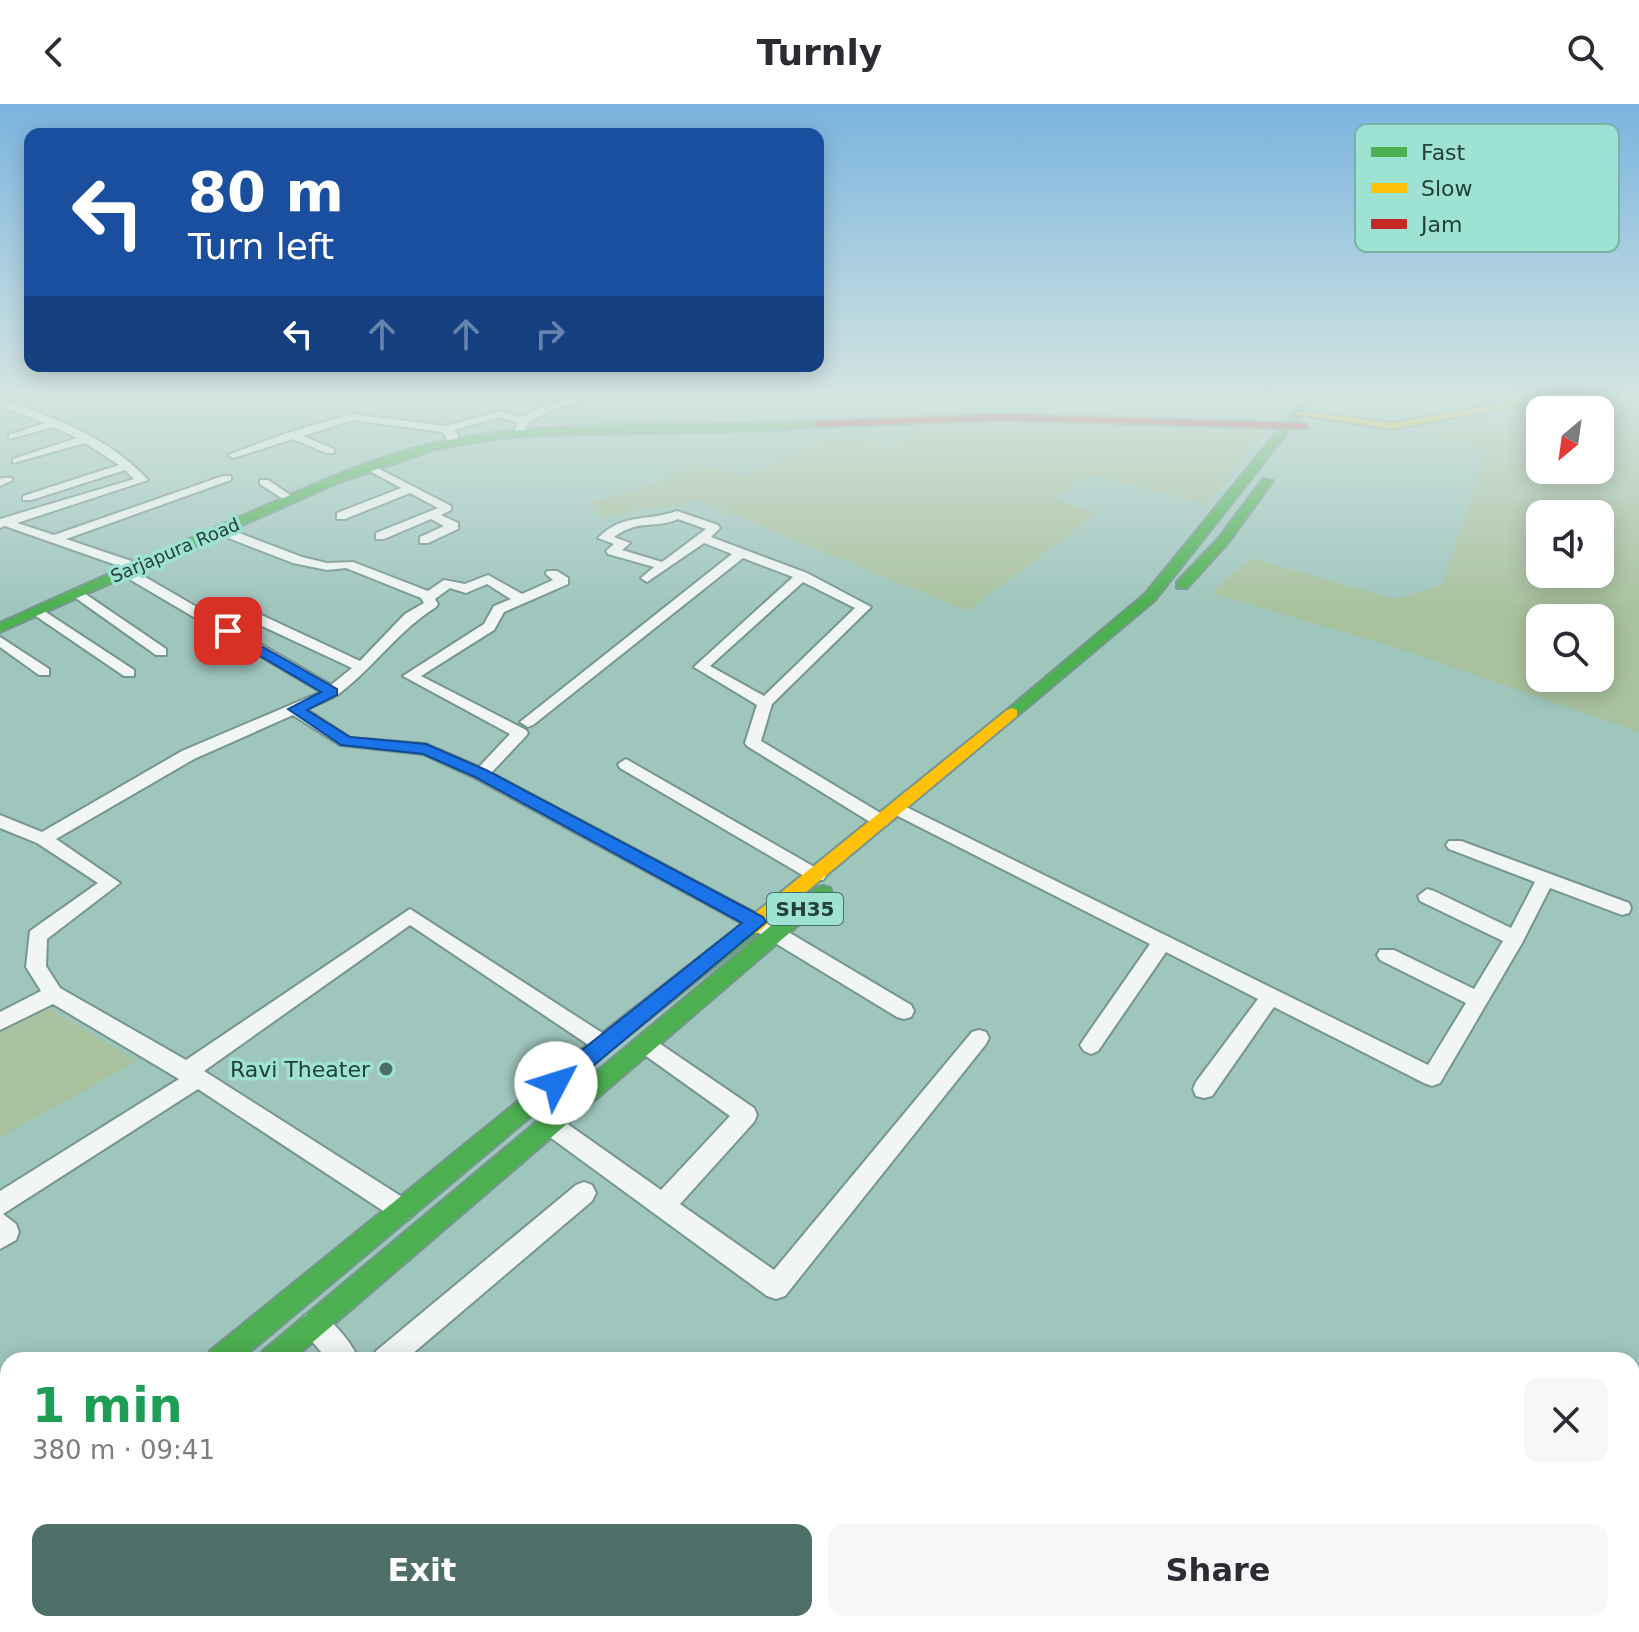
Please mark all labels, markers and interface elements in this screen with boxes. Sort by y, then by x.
icon: back [32,30,76,74]
icon: search [1563,30,1607,74]
text: Turnly [757,32,882,73]
legend [1355,124,1619,252]
text: Fast [1421,140,1466,165]
text: 80 m [188,159,344,224]
icon: left [56,160,160,264]
text: Slow [1421,176,1473,201]
text: Jam [1419,212,1462,237]
text: Turn left [188,226,334,267]
icon: left [276,312,320,356]
icon: ahead [360,312,404,356]
icon: ahead [444,312,488,356]
icon: right [528,312,572,356]
north arrow [1526,396,1614,484]
map controls [1526,396,1614,692]
button: sound [1526,500,1614,588]
street label: Sarjapura Road [107,513,243,587]
pin [194,597,262,665]
button: search [1526,604,1614,692]
icon: arrive [206,609,250,653]
road number: SH35 [767,893,843,925]
position arrow [514,1041,598,1125]
place label: Ravi Theater [230,1057,371,1082]
marker: Ravi Theater [377,1060,395,1078]
text: 1 min [32,1377,183,1433]
button: close [1524,1378,1608,1462]
text: 380 m · 09:41 [32,1435,215,1465]
button: Exit [32,1524,812,1616]
button: Share [828,1524,1608,1616]

